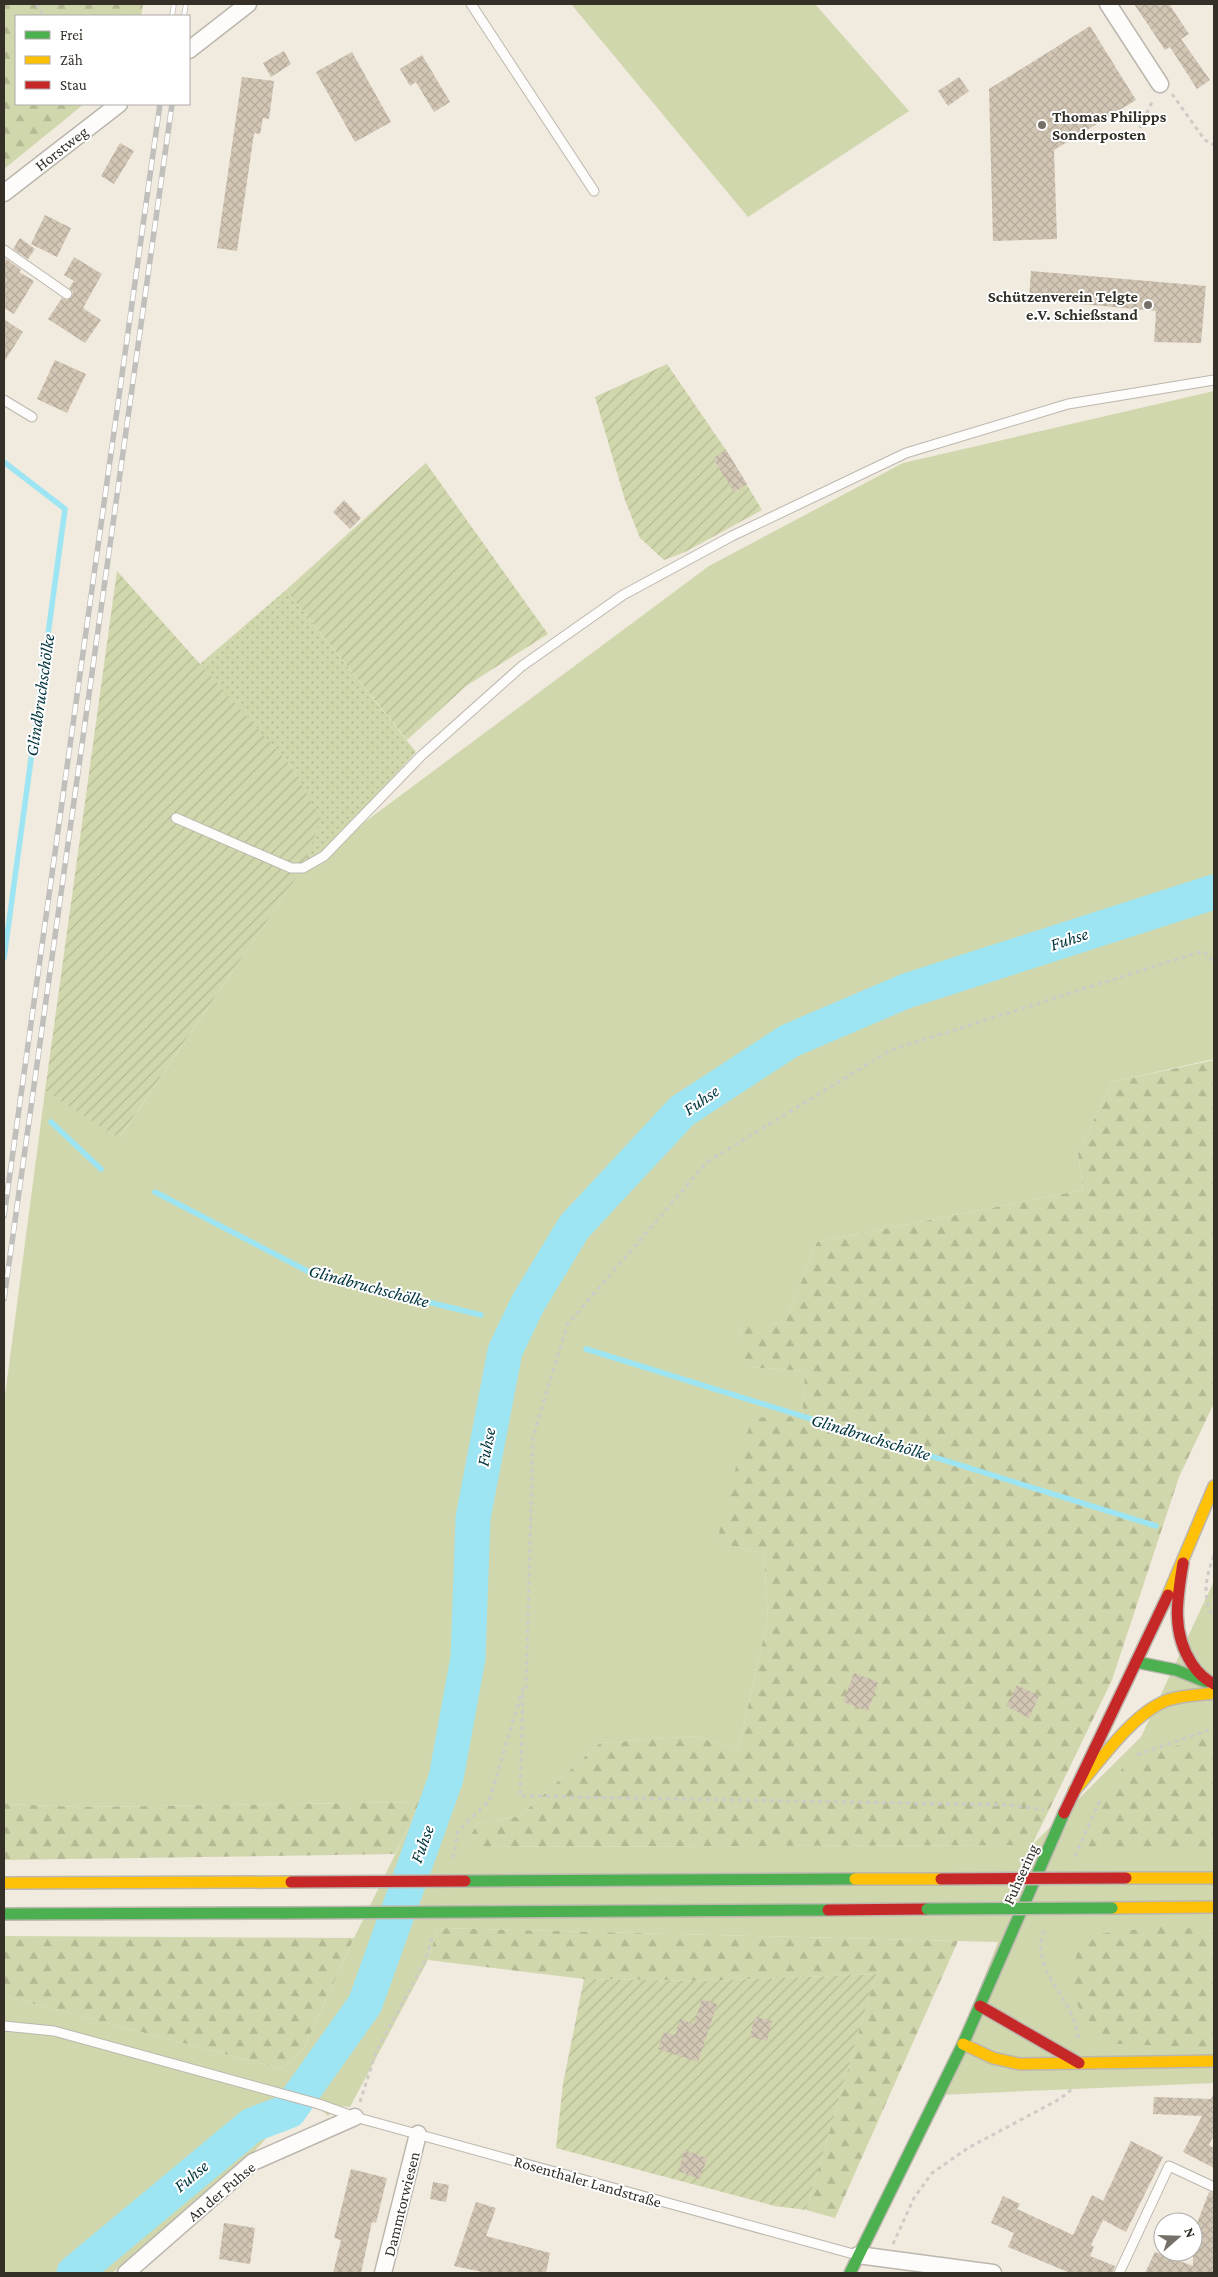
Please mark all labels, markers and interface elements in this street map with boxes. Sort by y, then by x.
legend [15,15,190,105]
text: Frei [60,27,83,43]
text: Zäh [60,52,83,68]
text: Stau [60,77,87,93]
place label: Thomas Philipps Sonderposten [1052,108,1167,143]
marker: Thomas Philipps Sonderposten [1036,119,1048,131]
street label: Horstweg [32,122,92,175]
place label: Schützenverein Telgte e.V. Schießstand [988,288,1139,323]
marker: Schützenverein Telgte e.V. Schießstand [1142,299,1154,311]
water label: Glindbruchschölke [22,632,59,758]
water label: Fuhse [1047,923,1091,954]
water label: Fuhse [679,1081,723,1119]
water label: Glindbruchschölke [307,1260,431,1312]
water label: Glindbruchschölke [809,1409,933,1465]
water label: Fuhse [472,1426,500,1468]
water label: Fuhse [406,1822,438,1866]
street label: Fuhsering [1000,1841,1042,1907]
street label: Dammtorwiesen [380,2149,423,2258]
street label: Rosenthaler Landstraße [512,2152,663,2211]
water label: Fuhse [170,2156,212,2196]
street label: An der Fuhse [184,2158,259,2225]
north arrow [1153,2212,1203,2262]
text: N [1181,2225,1200,2240]

